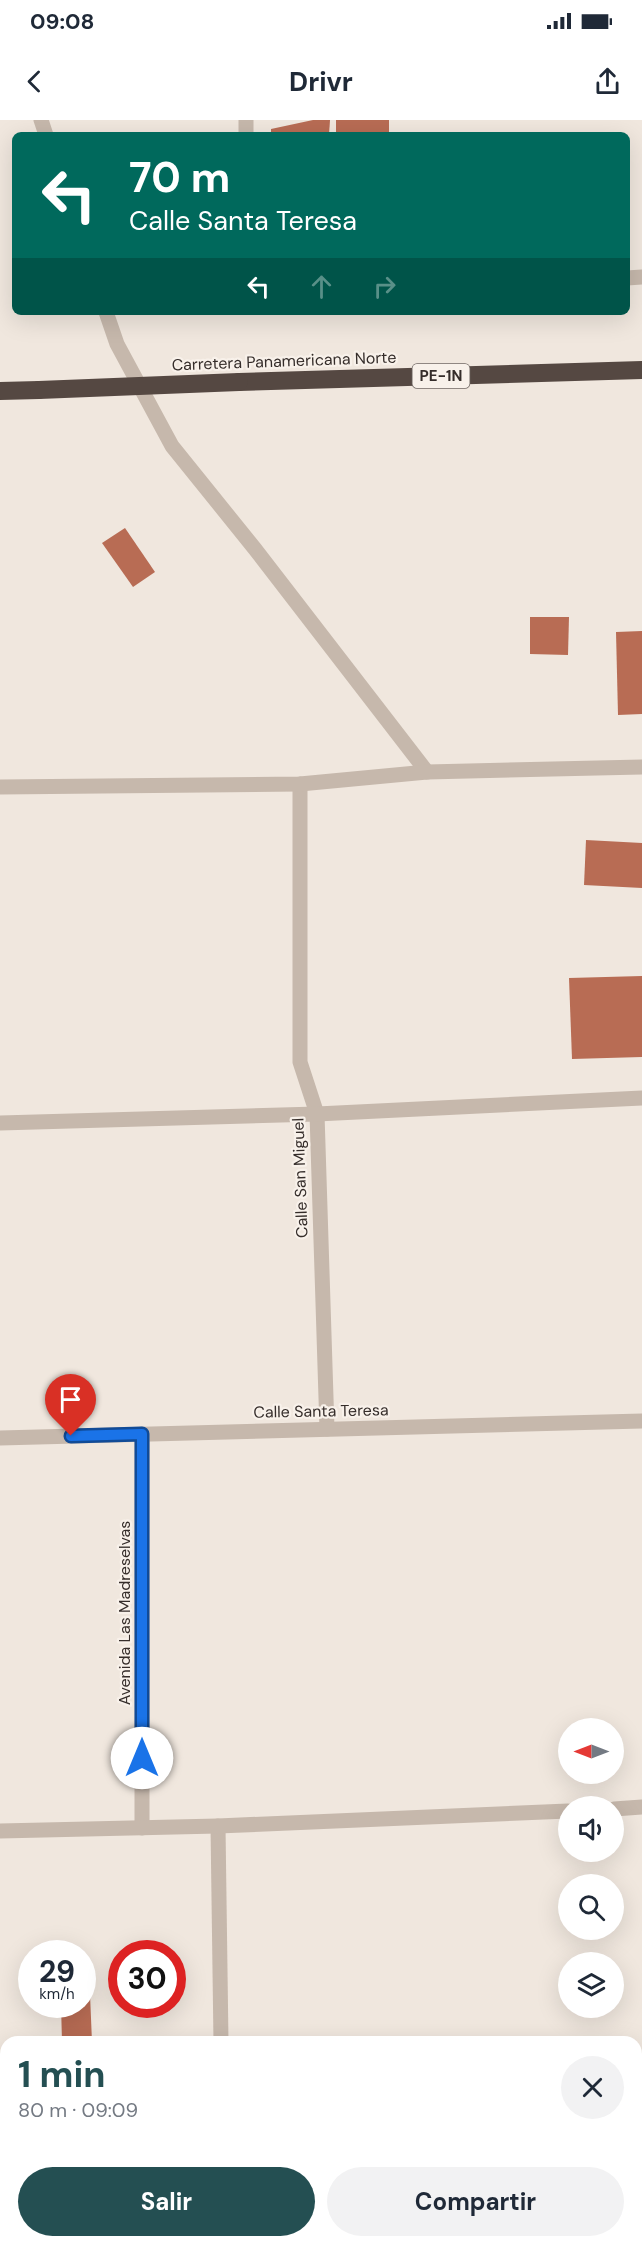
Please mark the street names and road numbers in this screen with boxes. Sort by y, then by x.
street label: Carretera Panamericana Norte [171,347,397,375]
road number: PE-1N [412,364,470,388]
street label: Calle San Miguel [287,1118,313,1238]
street label: Calle Santa Teresa [253,1399,389,1423]
street label: Avenida Las Madreselvas [114,1521,135,1705]

